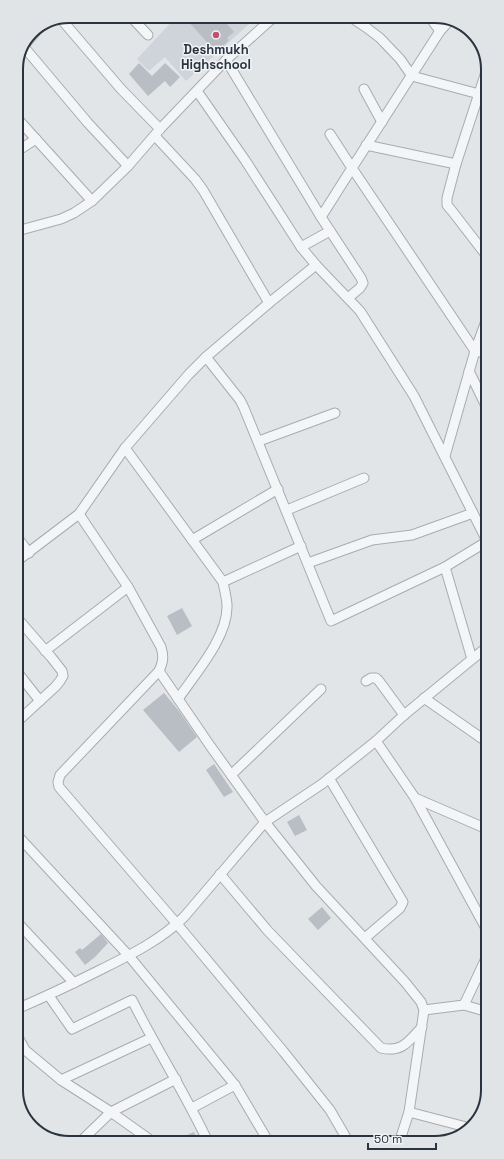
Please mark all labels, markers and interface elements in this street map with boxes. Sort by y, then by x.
marker: Deshmukh Highschool [211,30,221,40]
place label: Deshmukh Highschool [181,41,251,73]
scale bar [368,1125,436,1151]
text: 50 m [374,1131,402,1147]

